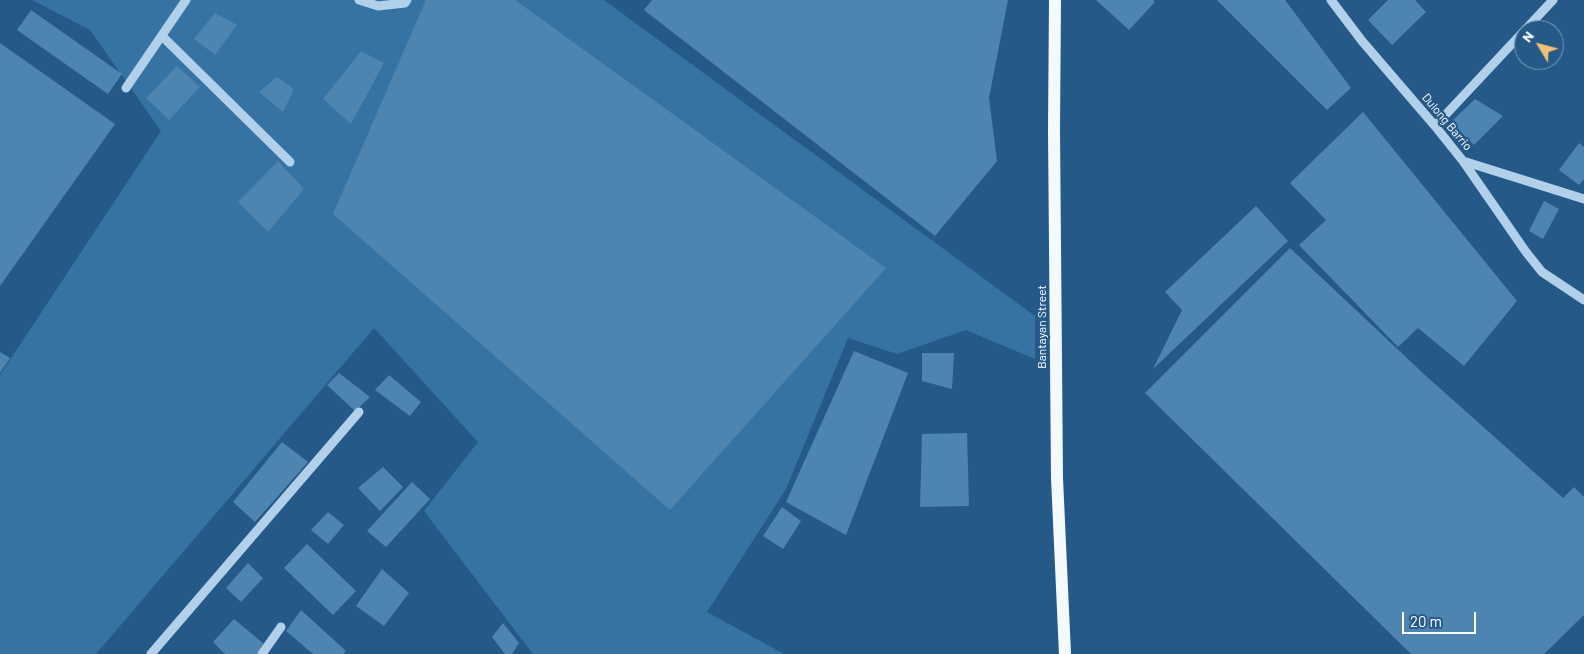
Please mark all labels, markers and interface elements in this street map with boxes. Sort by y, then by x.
north arrow [1514,20,1564,70]
text: N [1518,27,1537,45]
street label: Dulong Barrio [1419,90,1475,154]
street label: Bantayan Street [1035,285,1049,369]
scale bar [1404,602,1478,634]
text: 20 m [1410,612,1442,630]

